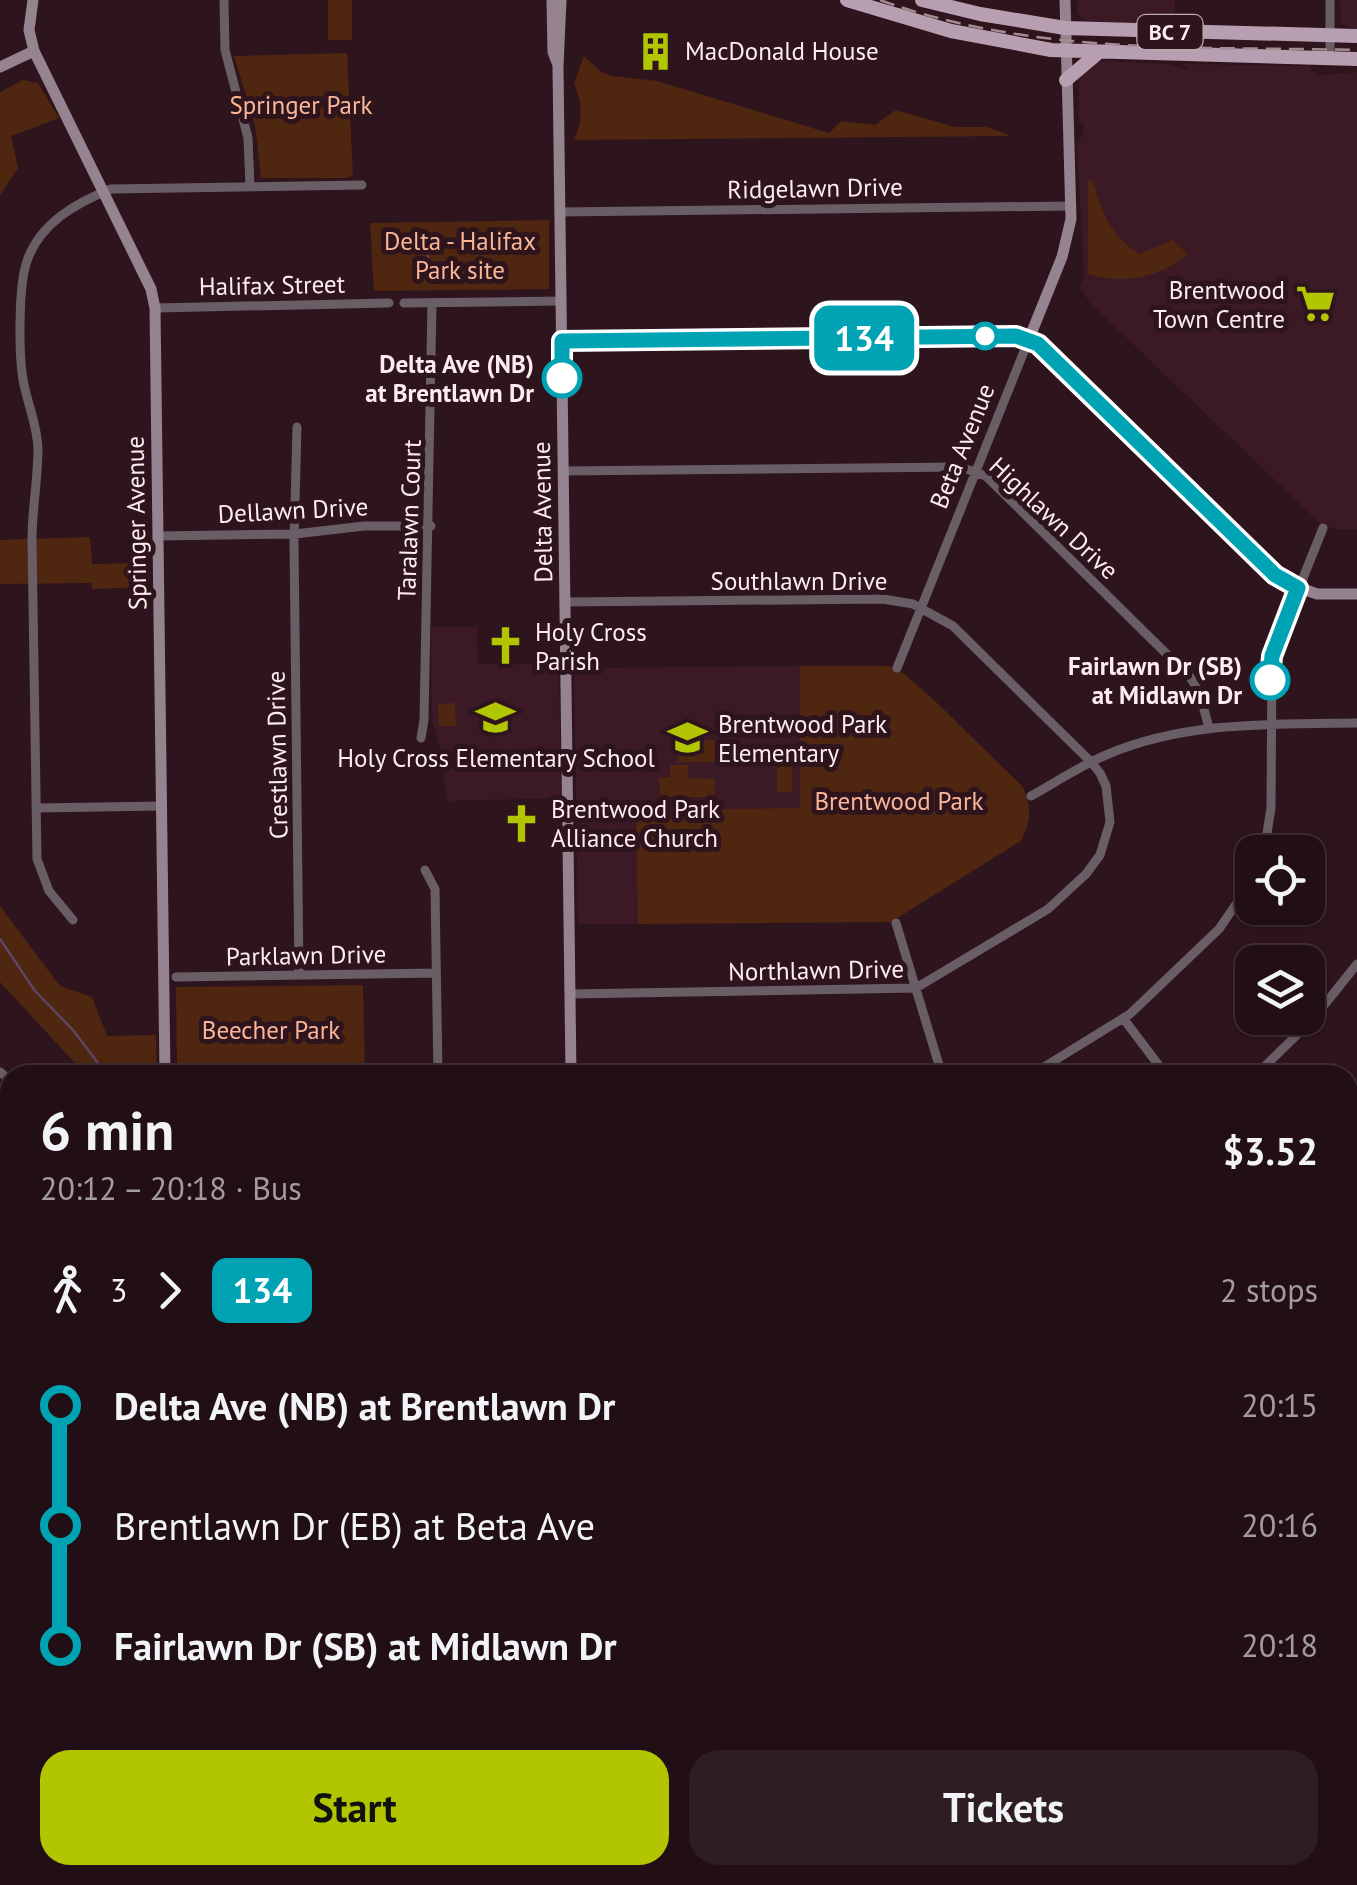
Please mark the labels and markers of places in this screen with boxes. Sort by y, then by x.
building icon: MacDonald House [634,30,676,72]
place label: MacDonald House [685,35,879,67]
place label: Brentwood Town Centre [1153,274,1285,335]
supermarket icon: Brentwood Town Centre [1294,283,1336,325]
unlabelled marker [972,323,998,349]
place label: Delta Ave (NB) at Brentlawn Dr [365,348,534,409]
marker: Delta Ave (NB) at Brentlawn Dr [543,359,581,397]
place label: Holy Cross Parish [535,616,647,677]
church icon: Holy Cross Parish [484,625,526,667]
place label: Fairlawn Dr (SB) at Midlawn Dr [1068,650,1242,711]
marker: Fairlawn Dr (SB) at Midlawn Dr [1251,661,1289,699]
school or university icon: Holy Cross Elementary School [475,696,517,738]
place label: Brentwood Park Elementary [718,708,887,769]
school or university icon: Brentwood Park Elementary [667,717,709,759]
place label: Holy Cross Elementary School [337,742,655,774]
place label: Brentwood Park Alliance Church [551,793,720,854]
church icon: Brentwood Park Alliance Church [500,802,542,844]

